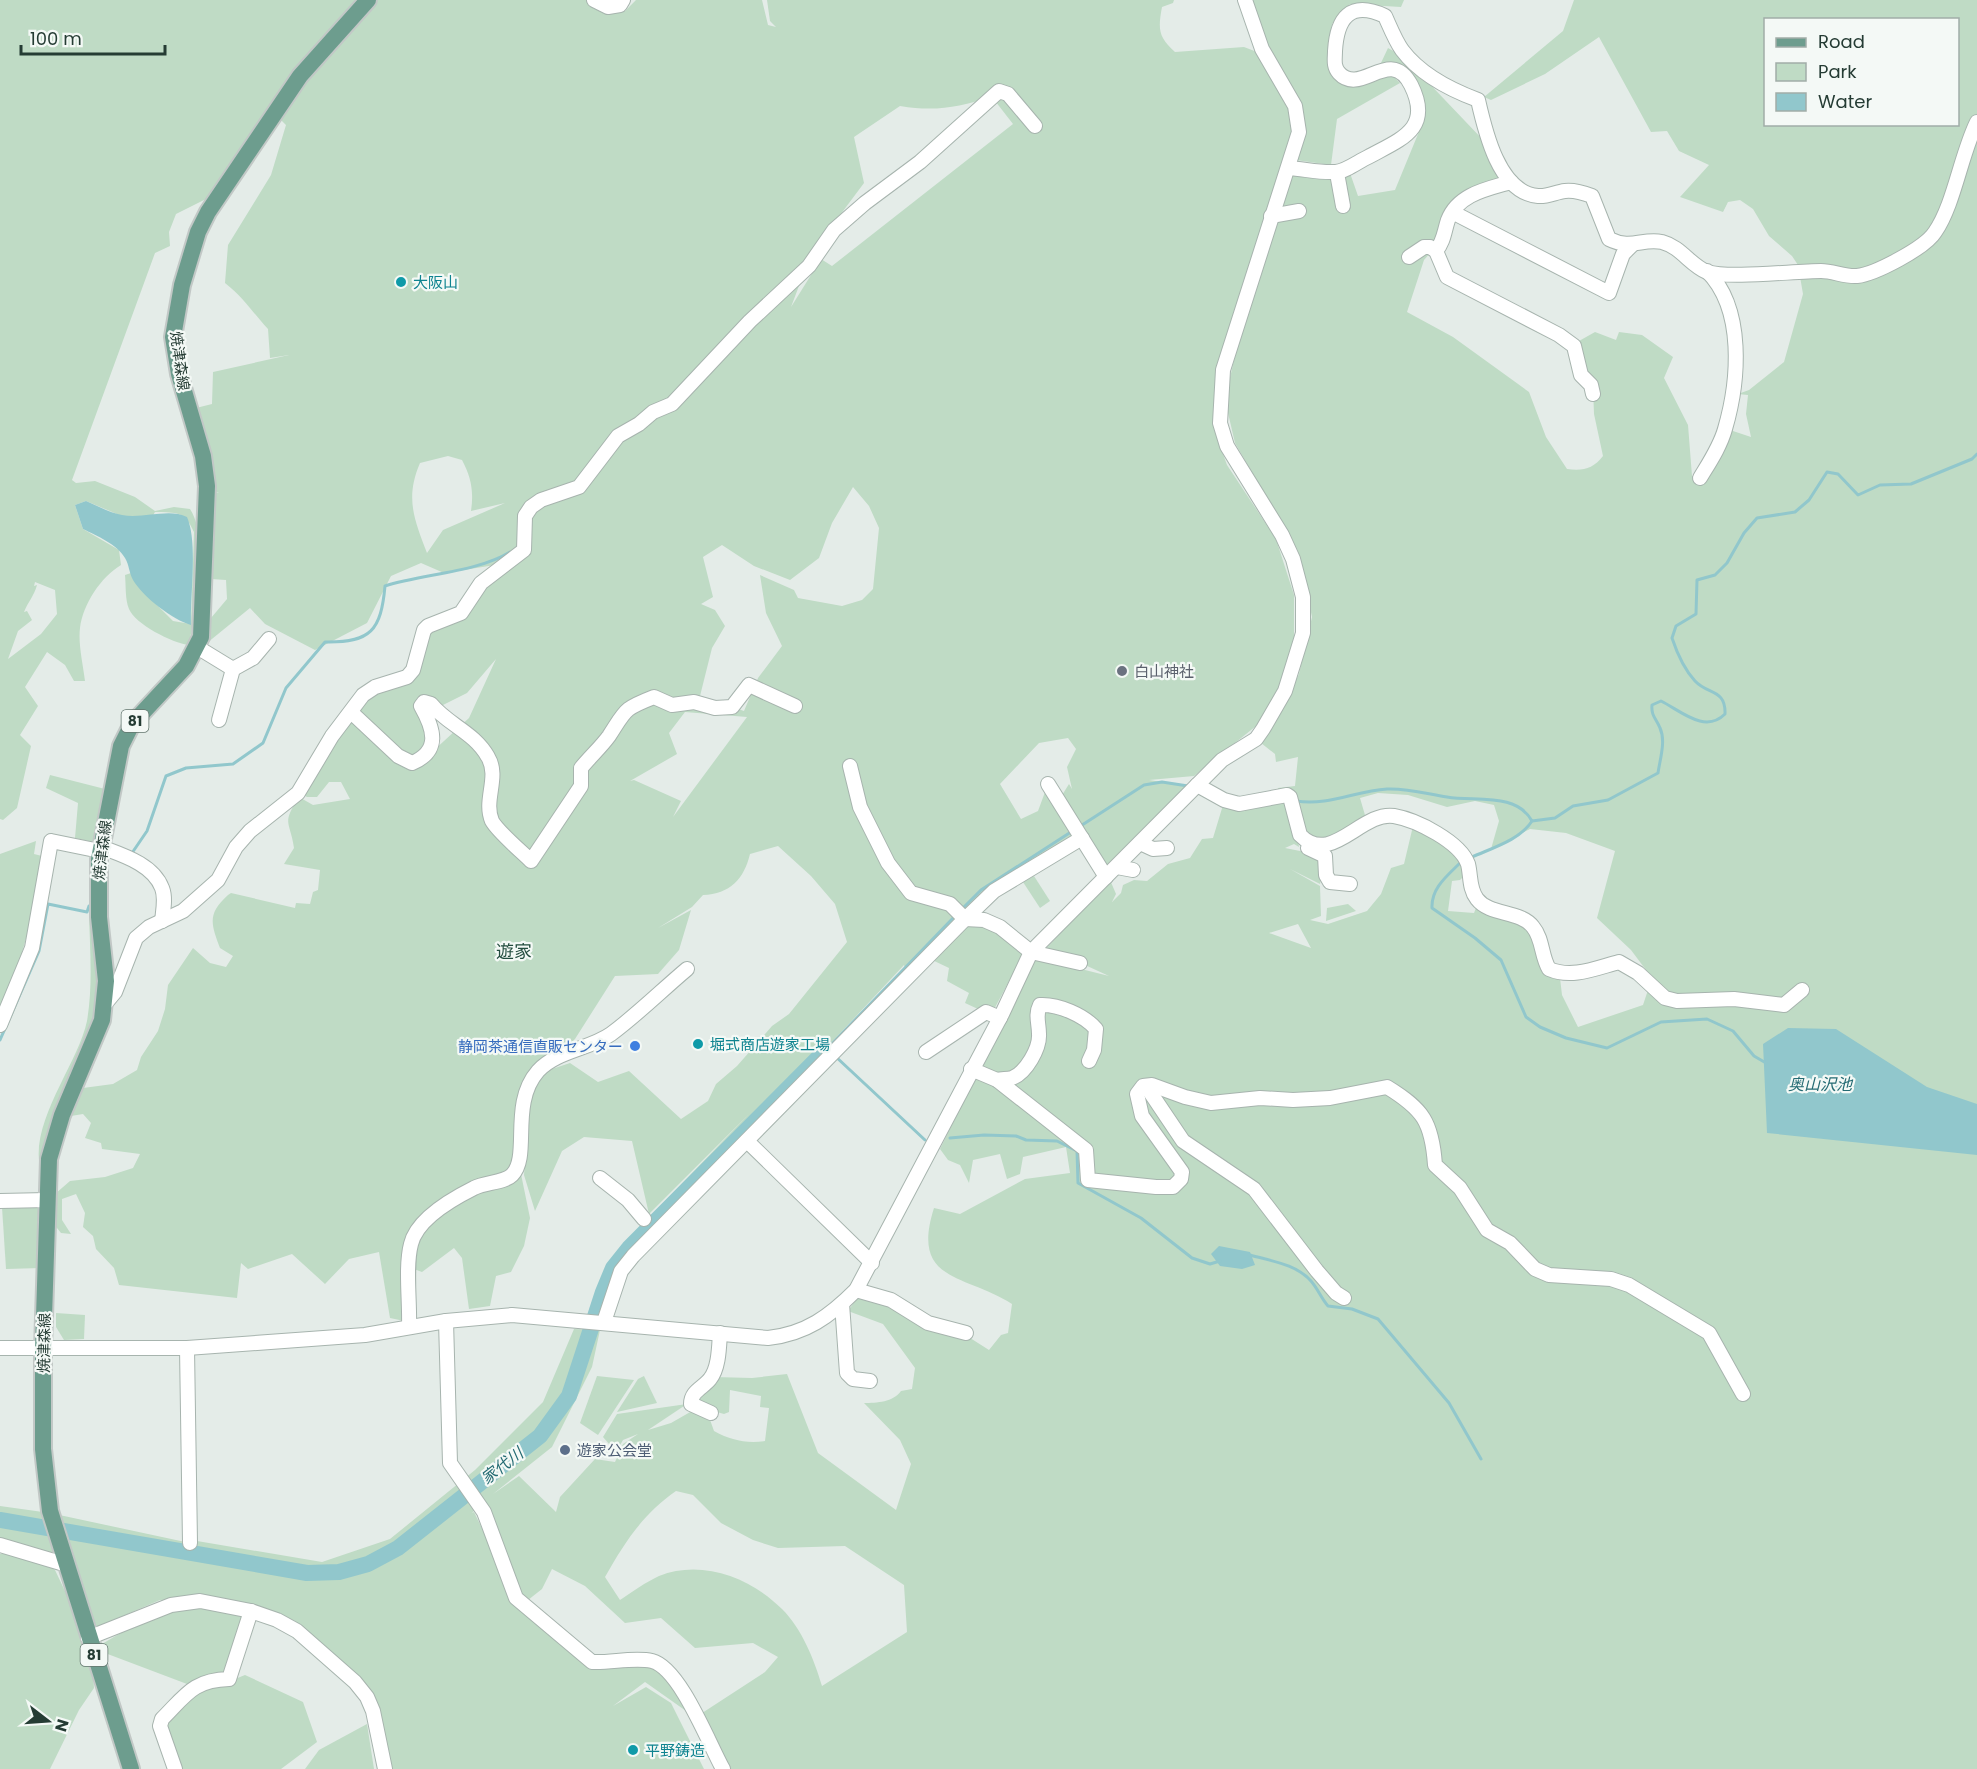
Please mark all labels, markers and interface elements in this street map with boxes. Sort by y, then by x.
scale bar [21,18,165,56]
legend [1764,18,1959,126]
text: 100 m [30,26,82,51]
text: Road [1818,29,1865,54]
text: Park [1818,59,1857,84]
text: Water [1818,89,1872,114]
place label: 大阪山 [413,272,458,293]
marker: 大阪山 [394,275,408,289]
street label: 焼津森線 [165,330,195,392]
place label: 白山神社 [1134,661,1194,682]
marker: 白山神社 [1115,664,1129,678]
road number: 81 [122,710,148,732]
street label: 焼津森線 [88,819,116,881]
district label: 遊家 [496,939,532,964]
place label: 堀式商店遊家工場 [710,1034,830,1055]
place label: 静岡茶通信直販センター [458,1036,623,1057]
marker: 堀式商店遊家工場 [691,1037,705,1051]
marker: 静岡茶通信直販センター [628,1039,642,1053]
water label: 奥山沢池 [1788,1073,1854,1096]
street label: 焼津森線 [33,1313,55,1373]
place label: 遊家公会堂 [577,1440,652,1461]
water label: 家代川 [476,1441,530,1490]
marker: 遊家公会堂 [558,1443,572,1457]
road number: 81 [80,1644,107,1666]
north arrow [18,1691,78,1751]
text: N [49,1716,75,1734]
place label: 平野鋳造 [645,1740,705,1761]
marker: 平野鋳造 [626,1743,640,1757]

